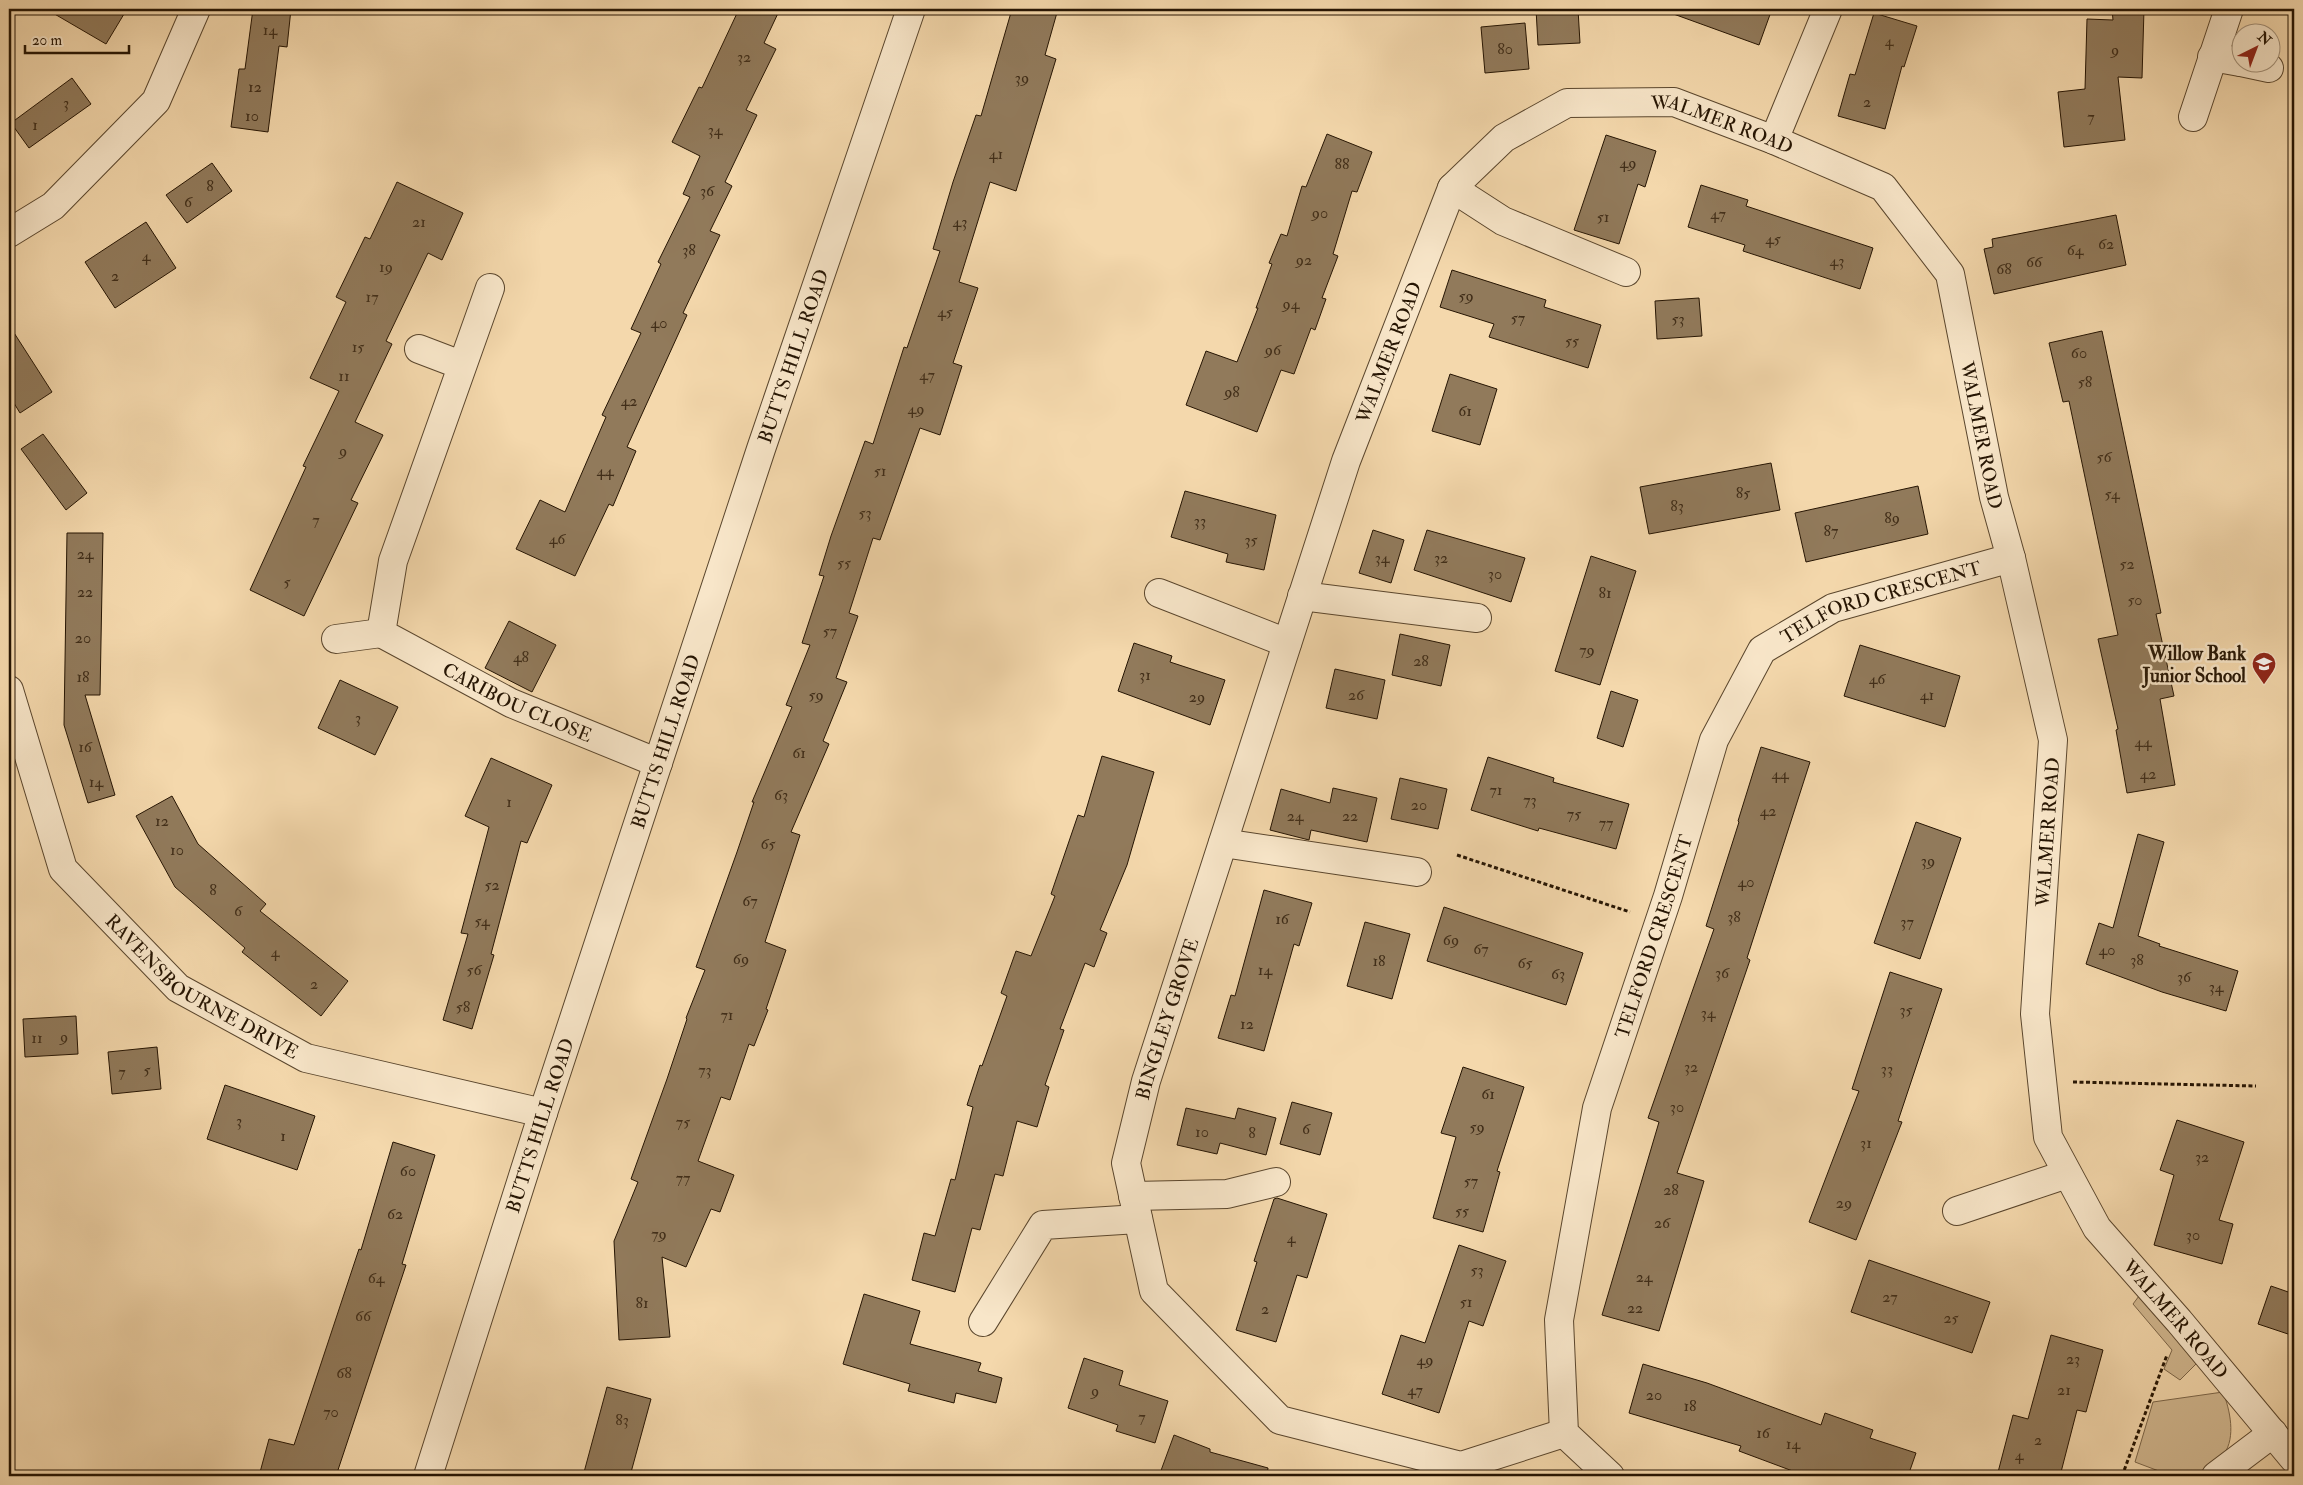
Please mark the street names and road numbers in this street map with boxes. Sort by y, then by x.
street label: WALMER ROAD [1650,90,1797,160]
street label: BUTTS HILL ROAD [753,266,834,446]
street label: WALMER ROAD [1351,278,1428,428]
street label: WALMER ROAD [1954,359,2008,512]
street label: TELFORD CRESCENT [1776,556,1984,649]
street label: BUTTS HILL ROAD [626,651,706,832]
street label: CARIBOU CLOSE [438,657,596,748]
street label: WALMER ROAD [2031,757,2065,909]
street label: TELFORD CRESCENT [1610,832,1698,1042]
street label: RAVENSBOURNE DRIVE [100,909,303,1065]
street label: BINGLEY GROVE [1131,935,1204,1103]
street label: BUTTS HILL ROAD [501,1035,580,1216]
street label: WALMER ROAD [2117,1254,2233,1384]

